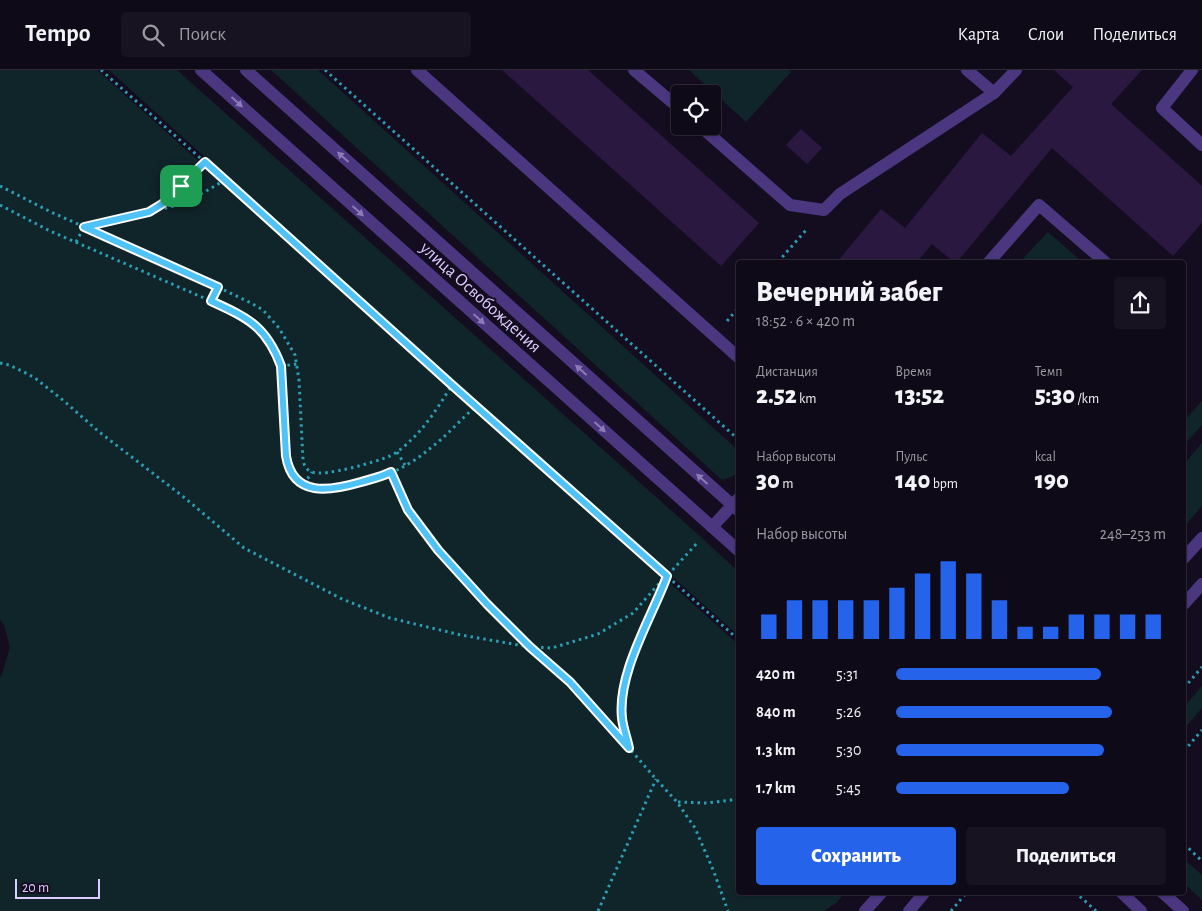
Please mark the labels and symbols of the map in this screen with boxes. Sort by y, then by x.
one-way arrow [230,97,243,108]
one-way arrow [337,151,349,163]
pin [160,165,202,207]
one-way arrow [352,205,364,217]
street label: улица Освобождения [416,238,545,357]
one-way arrow [473,313,485,325]
one-way arrow [576,364,588,376]
one-way arrow [594,421,606,433]
one-way arrow [696,473,709,484]
scale bar [15,876,100,899]

